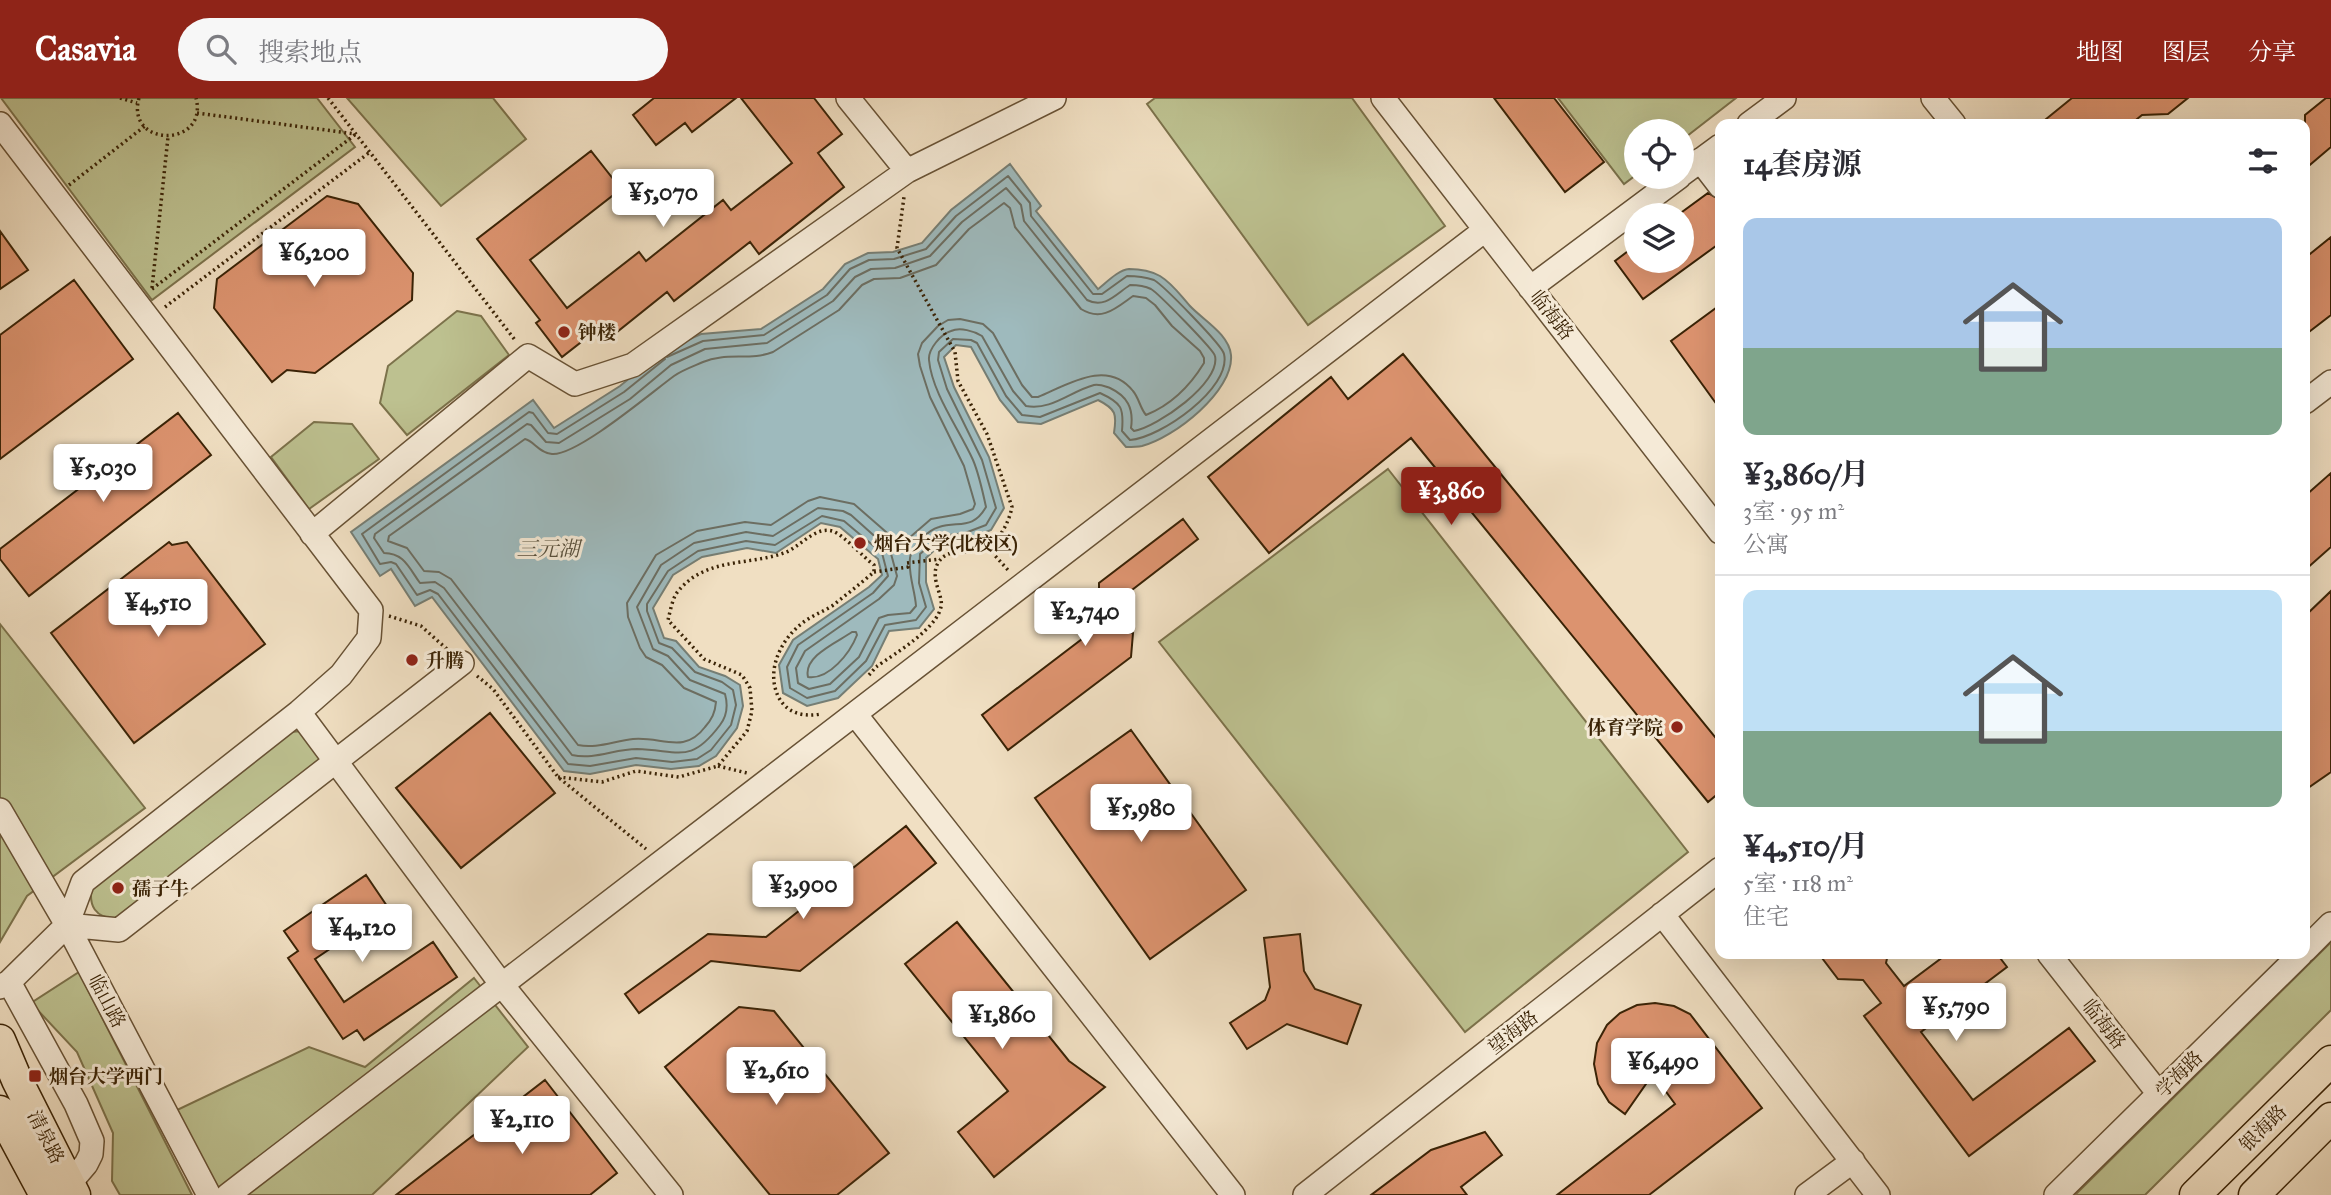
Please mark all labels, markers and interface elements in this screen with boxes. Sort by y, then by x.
search box [178,18,668,81]
text: Casavia [35,29,136,69]
icon: search [202,30,240,68]
text: 搜索地点 [258,36,362,68]
text: 地图 [2076,37,2124,67]
text: 图层 [2162,37,2210,67]
text: 分享 [2248,37,2296,67]
map controls [1624,119,1694,273]
button: locate [1624,119,1694,189]
icon: filters [2244,142,2282,180]
text: 14套房源 [1743,146,1862,182]
pin: ¥5,070 [606,170,720,229]
text: ¥5,070 [628,178,698,206]
button: layers [1624,203,1694,273]
pin: ¥6,200 [257,230,371,289]
text: ¥6,200 [279,238,349,266]
icon: home [1950,264,2076,390]
street label: 临海路 [1525,285,1579,345]
place label: 钟楼 [578,321,616,344]
marker: 钟楼 [556,324,572,340]
pin: ¥5,030 [46,444,160,504]
text: ¥5,030 [69,453,137,481]
text: ¥3,860/月 [1743,456,1869,492]
pin: ¥3,860 [1394,468,1508,527]
text: ¥3,860 [1417,476,1485,504]
text: 3室 · 95 m² [1743,497,1844,525]
text: 公寓 [1743,530,1789,558]
place label: 烟台大学(北校区) [874,532,1018,556]
marker: 烟台大学(北校区) [852,535,868,551]
water label: 三元湖 [517,536,583,562]
pin: ¥4,510 [101,580,215,639]
text: ¥4,510 [124,588,192,616]
pin: ¥2,740 [1028,588,1142,648]
text: ¥2,740 [1050,597,1120,625]
icon: home [1950,636,2076,762]
place label: 升腾 [426,649,464,672]
marker: 升腾 [404,652,420,668]
place label: 体育学院 [1587,716,1663,739]
marker: 体育学院 [1669,719,1685,735]
pin: ¥5,980 [1084,784,1198,844]
text: ¥5,980 [1107,793,1175,821]
text: ¥4,510/月 [1743,828,1869,864]
pin: ¥3,900 [746,862,860,921]
text: 5室 · 118 m² [1743,869,1853,897]
text: ¥3,900 [768,870,838,898]
place label: 孺子牛 [132,877,189,900]
marker: 孺子牛 [110,880,126,896]
text: 住宅 [1743,902,1789,930]
pin: ¥4,120 [305,904,419,964]
text: ¥4,120 [328,913,396,941]
street label: 临山路 [83,970,131,1032]
pin: ¥5,790 [1899,984,2013,1043]
pin: ¥1,860 [945,992,1059,1051]
text: ¥5,790 [1922,992,1990,1020]
street label: 临海路 [2077,994,2131,1054]
text: ¥1,860 [968,1000,1036,1028]
street label: 望海路 [1483,1005,1543,1059]
pin: ¥6,490 [1606,1038,1720,1098]
street label: 学海路 [2151,1046,2207,1102]
text: ¥6,490 [1627,1047,1699,1075]
pin: ¥2,610 [719,1048,833,1107]
text: ¥2,610 [743,1056,809,1084]
place label: 烟台大学西门 [49,1065,163,1088]
marker: 烟台大学西门 [27,1068,43,1084]
pin: ¥2,110 [465,1096,579,1156]
street label: 银海路 [2235,1100,2291,1156]
text: ¥2,110 [490,1105,554,1133]
street label: 清泉路 [23,1106,69,1168]

